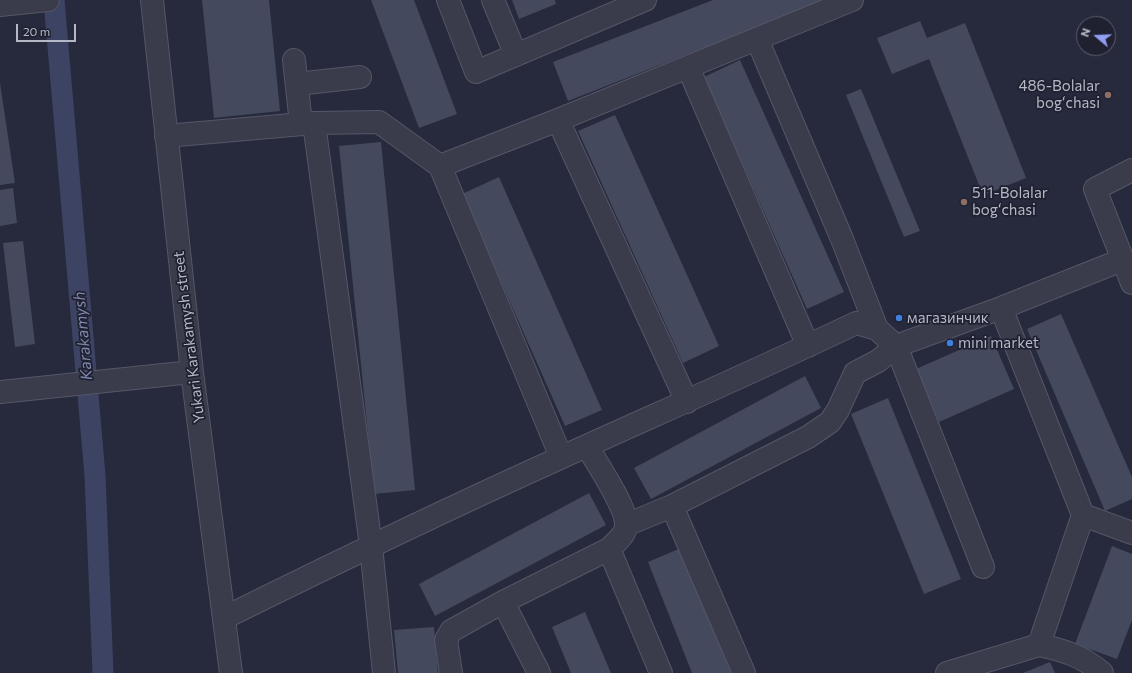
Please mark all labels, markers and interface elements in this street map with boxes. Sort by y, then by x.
scale bar [18,16,78,42]
north arrow [1076,16,1116,56]
text: 20 m [23,24,50,38]
text: N [1078,26,1093,38]
place label: 486-Bolalar bogʻchasi [1019,77,1100,112]
marker: 486-Bolalar bogʻchasi [1103,90,1113,100]
place label: 511-Bolalar bogʻchasi [972,184,1048,219]
marker: 511-Bolalar bogʻchasi [959,197,969,207]
street label: Yukari Karakamysh street [170,250,208,424]
water label: Karakamysh [70,291,96,381]
place label: магазинчик [907,309,989,327]
marker: магазинчик [894,313,904,323]
place label: mini market [958,334,1039,352]
marker: mini market [945,338,955,348]

